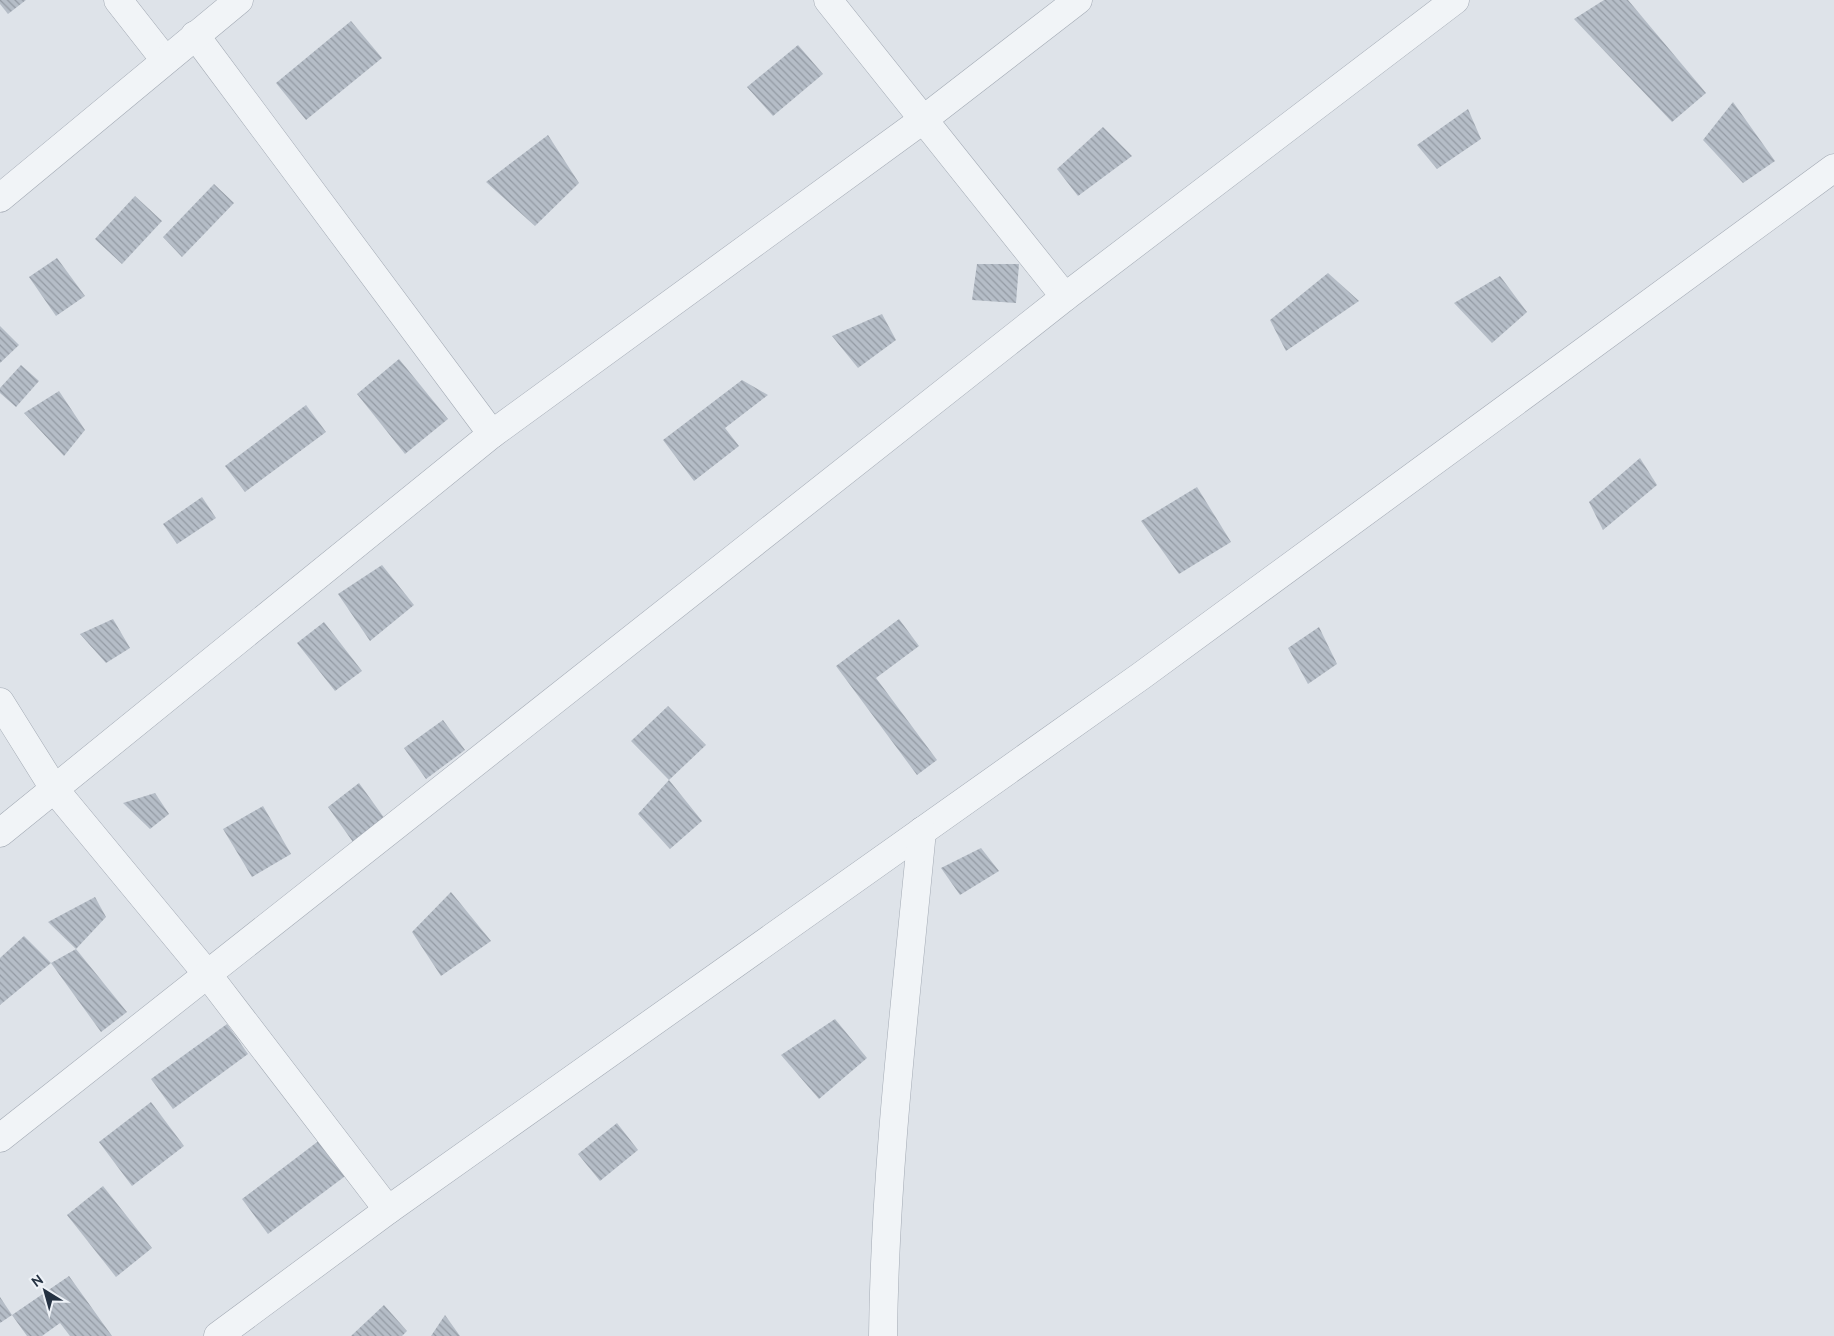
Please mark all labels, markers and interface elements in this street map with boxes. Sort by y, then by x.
north arrow [20,1266,70,1316]
text: N [28,1271,46,1290]

